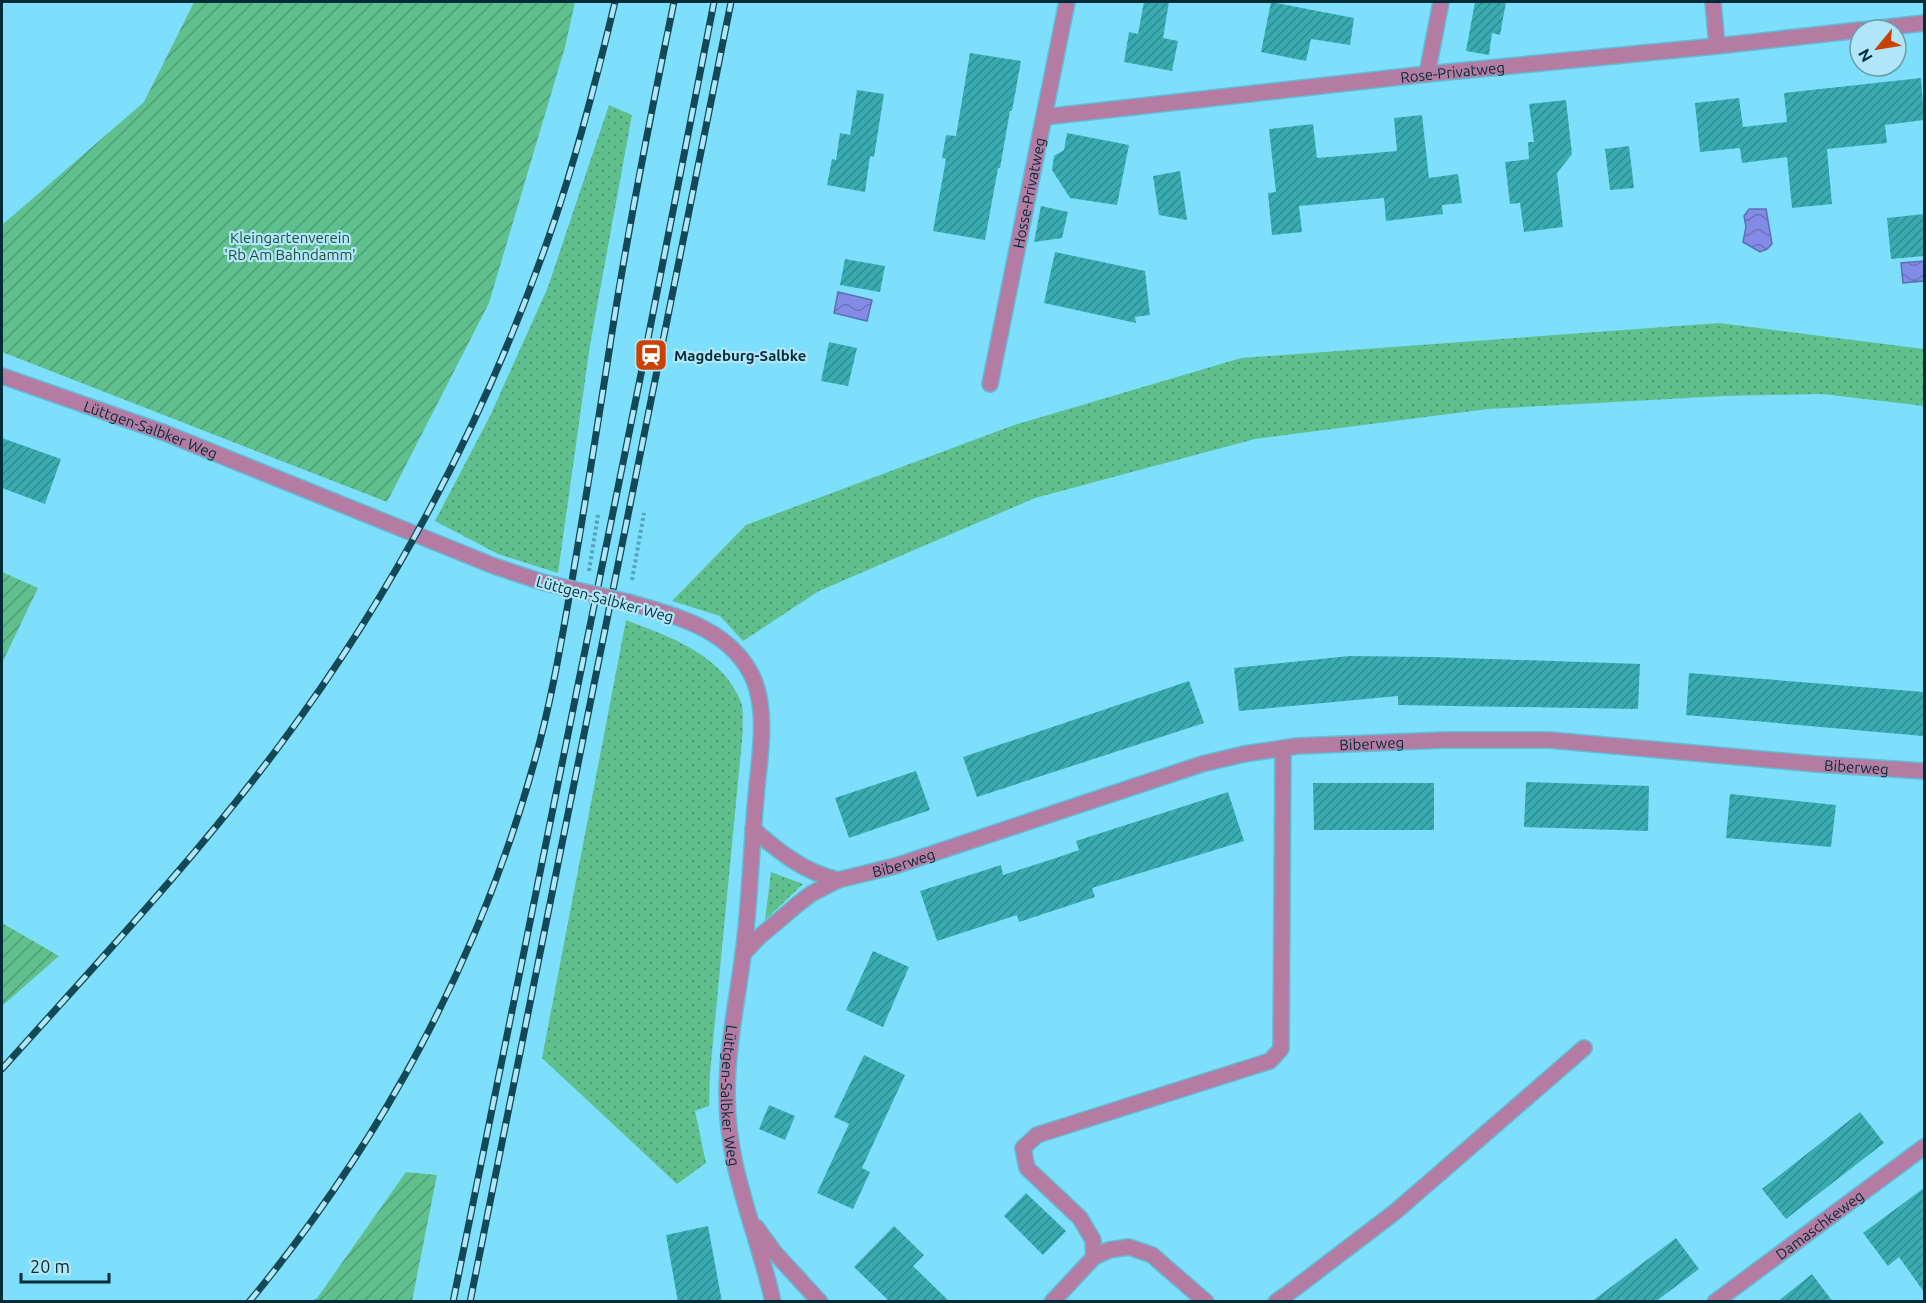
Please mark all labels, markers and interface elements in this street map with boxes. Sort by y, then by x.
north arrow [1848,18,1908,78]
text: N [1854,46,1876,65]
street label: Rose-Privatweg [1399,58,1506,85]
street label: Hosse-Privatweg [1009,136,1048,250]
park label: Kleingartenverein 'Rb Am Bahndamm' [224,229,356,263]
station icon: Magdeburg-Salbke [633,337,669,373]
place label: Magdeburg-Salbke [674,347,806,364]
street label: Lüttgen-Salbker Weg [82,397,220,462]
street label: Lüttgen-Salbker Weg [535,572,675,626]
street label: Biberweg [1339,733,1404,753]
street label: Biberweg [1824,756,1889,777]
street label: Biberweg [870,845,937,880]
street label: Lüttgen-Salbker Weg [718,1024,744,1168]
street label: Damaschkeweg [1772,1186,1867,1263]
scale bar [21,1246,110,1284]
text: 20 m [30,1256,70,1276]

